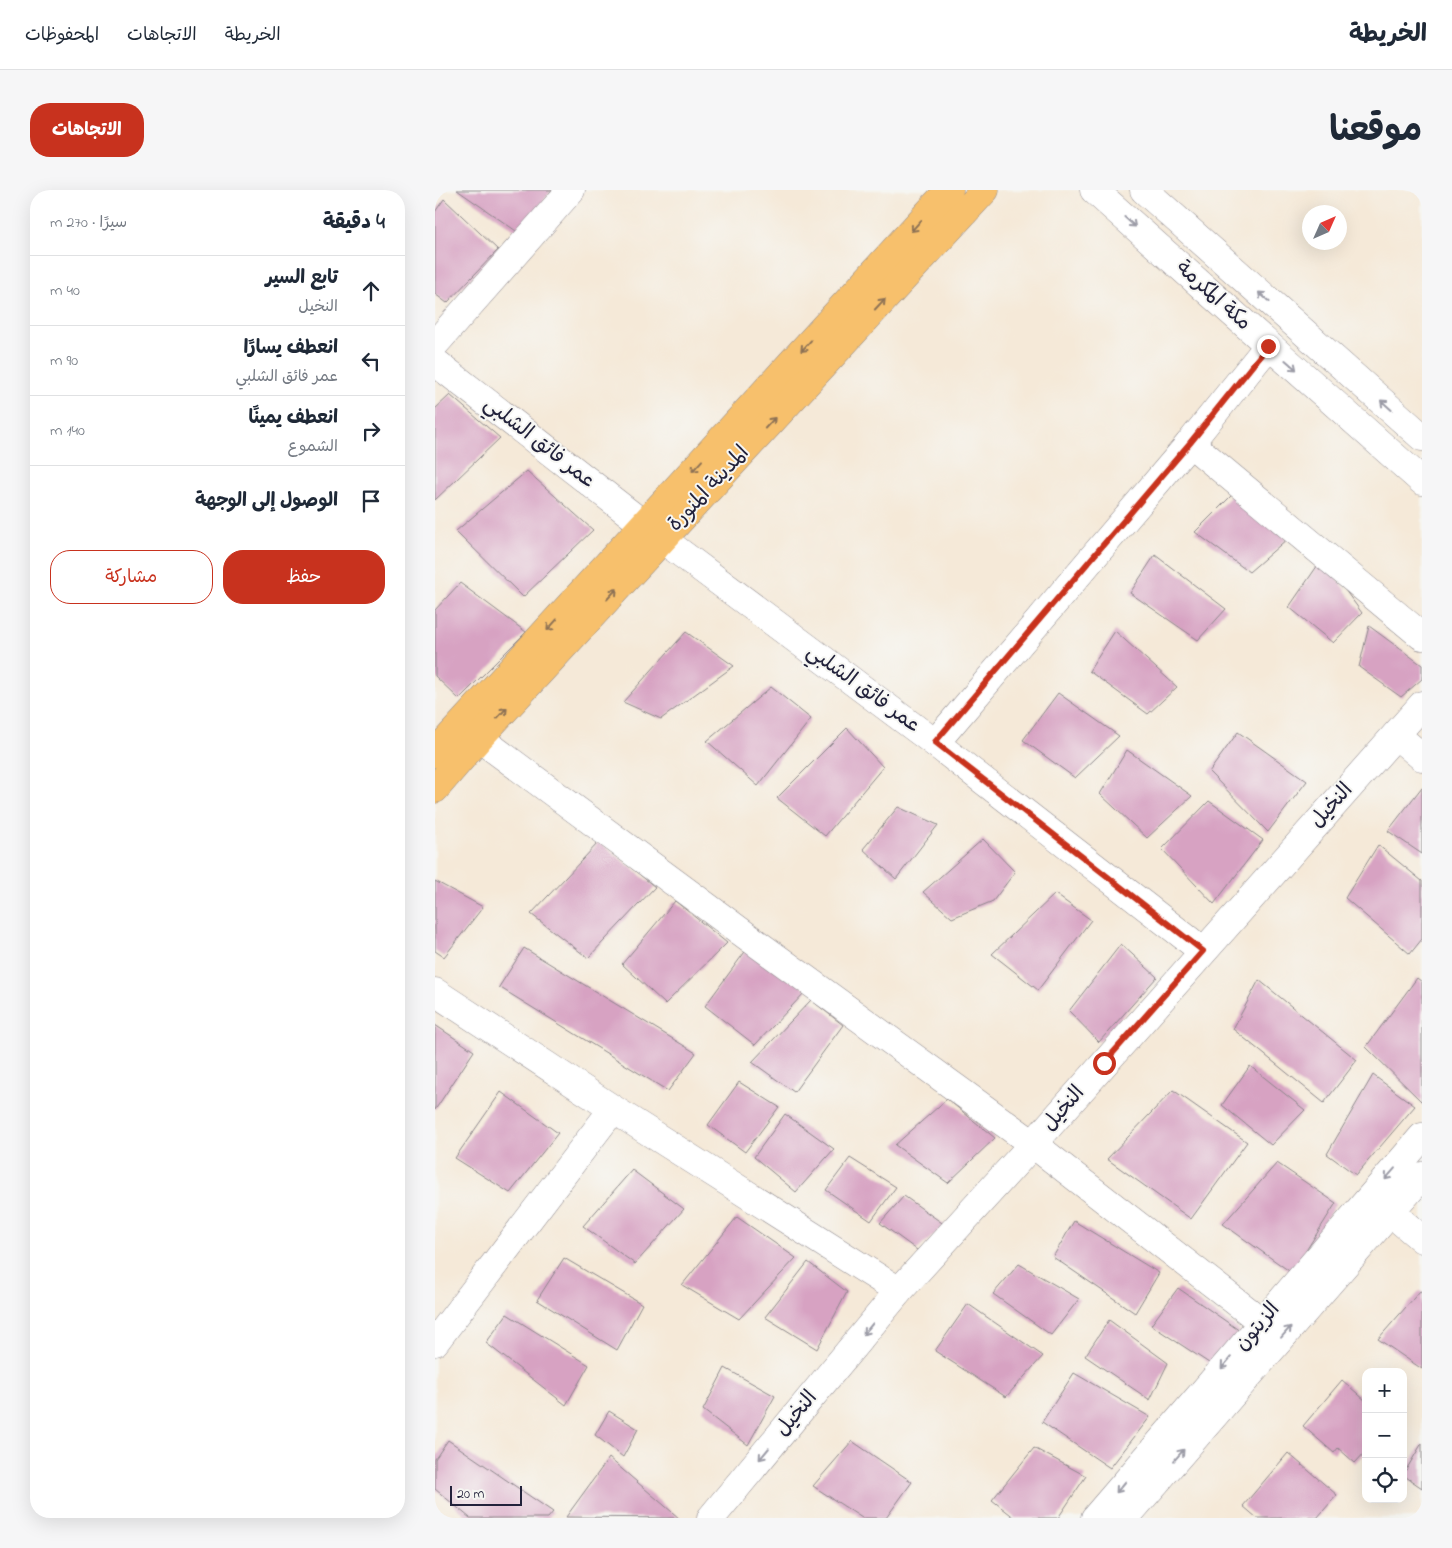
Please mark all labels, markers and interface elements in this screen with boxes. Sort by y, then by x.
text: الخريطة [1349,18,1427,53]
text: المحفوظات [25,23,99,49]
text: الاتجاهات [127,23,197,49]
text: الخريطة [225,23,281,49]
button: الاتجاهات [30,103,144,157]
text: موقعنا [1329,106,1422,157]
north arrow [1302,205,1347,250]
text: 4 دقيقة [323,208,385,238]
text: سيرًا · 270 m [50,211,127,235]
one-way arrow [1124,217,1137,228]
one-way arrow [910,220,922,232]
street label: مكة المكرمة [1168,254,1258,338]
text: تابع السير [266,265,338,292]
icon: ahead [357,277,385,305]
text: 40 m [50,279,80,303]
one-way arrow [1258,291,1271,303]
text: النخيل [298,295,338,319]
one-way arrow [874,297,886,310]
text: انعطف يسارًا [243,335,338,362]
route end [1257,335,1280,358]
one-way arrow [800,339,812,352]
icon: left [357,347,385,375]
text: 90 m [50,349,78,373]
one-way arrow [1284,360,1297,371]
text: عمر فائق الشلبي [236,365,338,389]
street label: عمر فائق الشلبي [476,390,601,498]
one-way arrow [1379,399,1392,410]
text: انعطف يمينًا [248,405,338,432]
icon: right [357,417,385,445]
one-way arrow [764,417,776,430]
text: 140 m [50,419,85,443]
text: الشموع [287,435,338,459]
street label: المدينة المنورة [661,439,757,539]
one-way arrow [691,459,702,472]
icon: arrive [357,487,385,515]
text: الوصول إلى الوجهة [195,488,338,515]
button: مشاركة [50,550,213,604]
button: حفظ [223,550,385,604]
one-way arrow [606,588,618,600]
one-way arrow [546,618,558,631]
street label: عمر فائق الشلبي [799,637,926,742]
one-way arrow [496,707,508,720]
street label: النخيل [1303,777,1361,835]
route start [1093,1052,1116,1075]
street label: النخيل [1036,1079,1092,1139]
one-way arrow [1384,1168,1396,1181]
street label: الزيتون [1228,1296,1288,1358]
one-way arrow [862,1322,873,1335]
one-way arrow [1280,1325,1292,1338]
one-way arrow [1221,1357,1232,1370]
map controls [1362,1368,1407,1503]
button: + [1362,1368,1407,1413]
street label: النخيل [769,1384,825,1444]
button: − [1362,1413,1407,1458]
one-way arrow [759,1447,770,1460]
one-way arrow [1173,1448,1185,1461]
button: locate [1362,1458,1407,1503]
one-way arrow [1116,1480,1127,1493]
scale bar [450,1483,523,1506]
text: 20 m [457,1484,484,1505]

